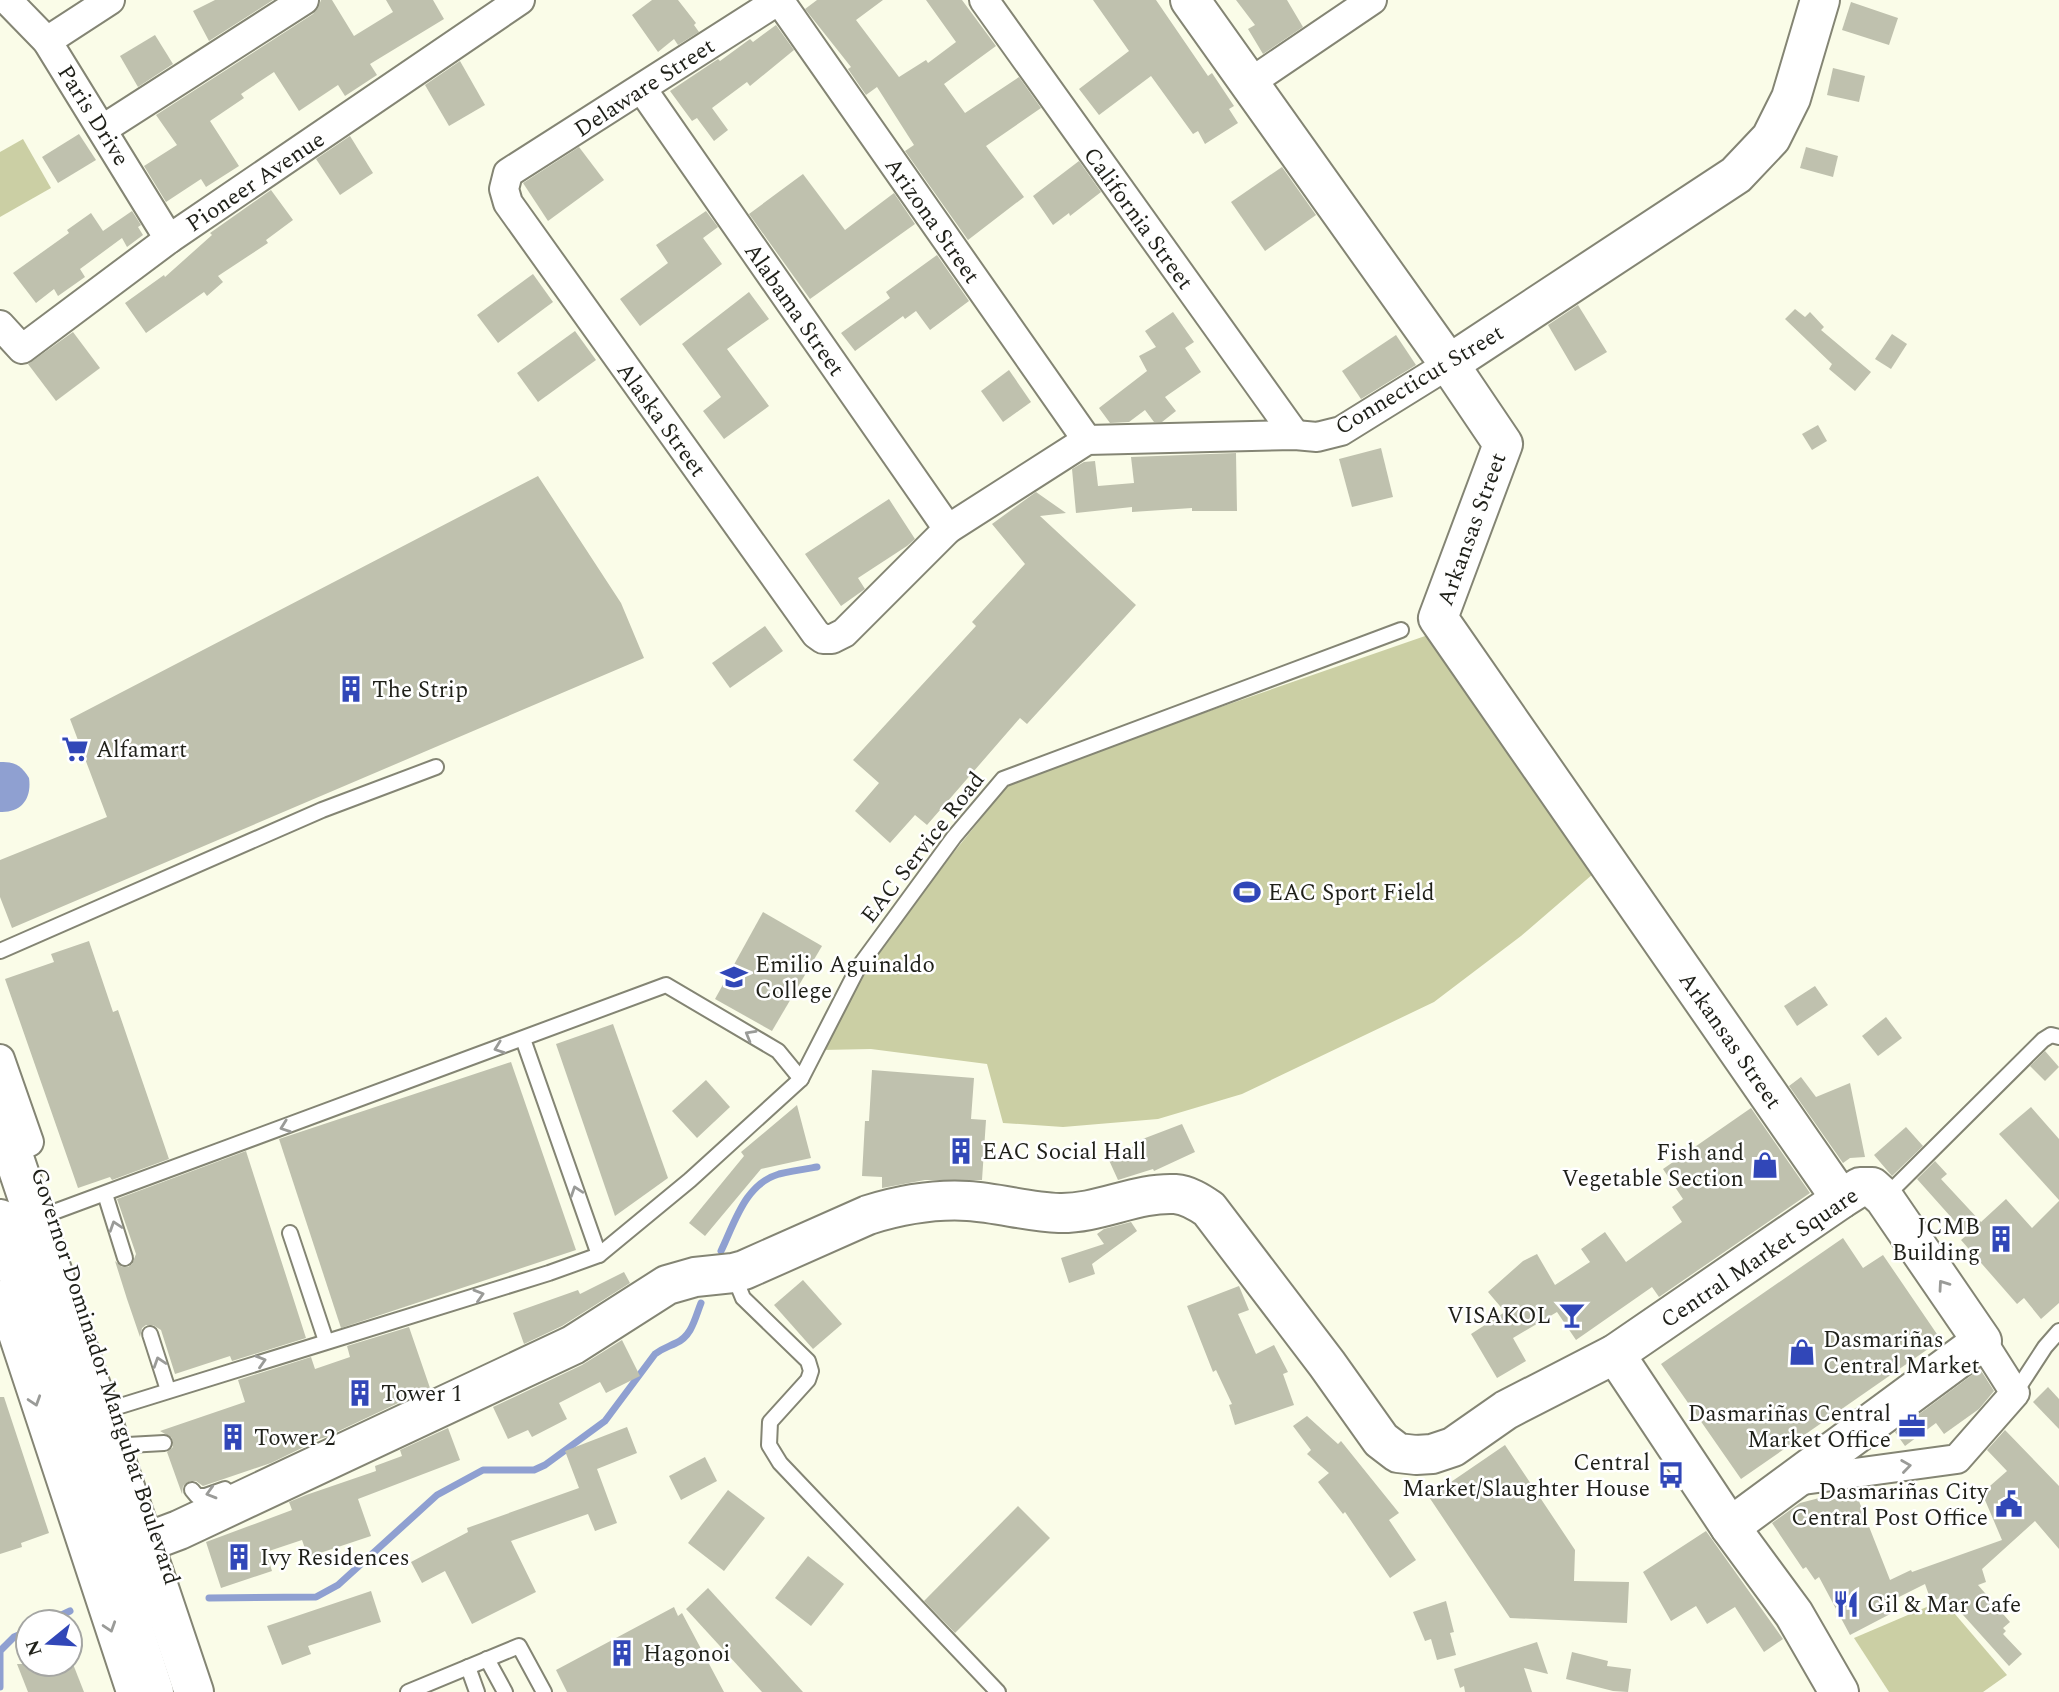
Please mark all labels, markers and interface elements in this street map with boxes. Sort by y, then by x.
street label: Delaware Street [567,29,722,147]
street label: Paris Drive [48,58,138,173]
street label: Pioneer Avenue [179,123,332,242]
street label: California Street [1074,140,1202,298]
street label: Arizona Street [875,150,988,291]
street label: Alabama Street [735,236,853,384]
street label: Connecticut Street [1329,316,1511,445]
street label: Alaska Street [607,355,715,485]
street label: Arkansas Street [1428,448,1516,611]
place label: The Strip [372,673,468,708]
building icon: The Strip [336,674,366,704]
place label: Alfamart [96,733,187,768]
supermarket icon: Alfamart [60,734,90,764]
street label: EAC Service Road [852,764,994,932]
place label: EAC Sport Field [1268,876,1435,911]
sports icon: EAC Sport Field [1232,877,1262,907]
place label: Emilio Aguinaldo College [755,948,935,1009]
school or university icon: Emilio Aguinaldo College [719,962,749,992]
street label: Arkansas Street [1669,965,1790,1117]
one-way arrow [745,1030,758,1043]
one-way arrow [493,1040,505,1054]
one-way arrow [280,1119,292,1133]
place label: EAC Social Hall [982,1135,1146,1170]
building icon: EAC Social Hall [946,1136,976,1166]
place label: Fish and Vegetable Section [1562,1136,1744,1197]
shop icon: Fish and Vegetable Section [1750,1150,1780,1180]
street label: Governor Dominador Mangubat Boulevard [20,1163,189,1590]
street label: Central Market Square [1654,1179,1866,1338]
one-way arrow [570,1185,584,1197]
place label: JCMB Building [1892,1210,1980,1271]
one-way arrow [109,1220,123,1232]
building icon: JCMB Building [1986,1224,2016,1254]
one-way arrow [1939,1280,1951,1293]
one-way arrow [472,1288,484,1303]
place label: VISAKOL [1447,1299,1551,1334]
bar icon: VISAKOL [1557,1300,1587,1330]
place label: Dasmariñas Central Market [1823,1323,1980,1384]
shop icon: Dasmariñas Central Market [1787,1337,1817,1367]
one-way arrow [255,1355,267,1370]
one-way arrow [152,1356,167,1368]
place label: Tower 1 [381,1377,463,1412]
building icon: Tower 1 [345,1378,375,1408]
one-way arrow [27,1394,41,1407]
place label: Dasmariñas Central Market Office [1688,1397,1891,1458]
office icon: Dasmariñas Central Market Office [1897,1411,1927,1441]
place label: Tower 2 [254,1421,336,1456]
building icon: Tower 2 [218,1422,248,1452]
place label: Central Market/Slaughter House [1402,1446,1650,1507]
one-way arrow [1900,1458,1912,1473]
bus stop icon: Central Market/Slaughter House [1656,1460,1686,1490]
place label: Dasmariñas City Central Post Office [1791,1475,1989,1536]
one-way arrow [206,1485,218,1499]
public building icon: Dasmariñas City Central Post Office [1994,1489,2024,1519]
place label: Ivy Residences [260,1541,410,1576]
building icon: Ivy Residences [224,1542,254,1572]
place label: Gil & Mar Cafe [1867,1588,2021,1623]
restaurant icon: Gil & Mar Cafe [1831,1589,1861,1619]
north arrow [14,1608,84,1678]
one-way arrow [102,1621,116,1633]
text: N [18,1636,50,1660]
place label: Hagonoi [643,1637,731,1672]
building icon: Hagonoi [607,1638,637,1668]

